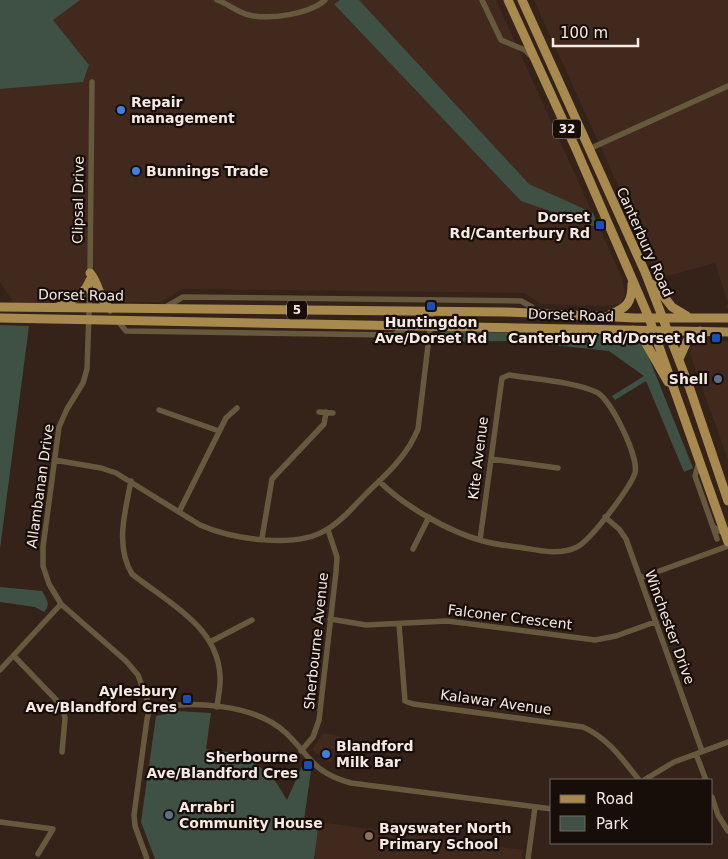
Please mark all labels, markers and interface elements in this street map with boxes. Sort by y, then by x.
scale bar [553,15,638,47]
text: 100 m [560,24,608,42]
place label: Repair management [131,94,235,126]
marker: Repair management [115,104,127,116]
road number: 32 [553,120,581,138]
street label: Clipsal Drive [69,156,87,244]
place label: Bunnings Trade [146,163,268,179]
marker: Bunnings Trade [130,165,142,177]
street label: Canterbury Road [614,185,676,299]
place label: Dorset Rd/Canterbury Rd [450,209,590,241]
marker: Dorset Rd/Canterbury Rd [594,219,606,231]
street label: Dorset Road [38,286,124,304]
road number: 5 [287,300,307,320]
marker: Huntingdon Ave/Dorset Rd [425,300,437,312]
street label: Dorset Road [528,306,614,324]
place label: Huntingdon Ave/Dorset Rd [375,314,487,346]
place label: Canterbury Rd/Dorset Rd [508,330,706,346]
marker: Canterbury Rd/Dorset Rd [710,332,722,344]
place label: Shell [669,371,708,387]
marker: Shell [712,373,724,385]
street label: Kite Avenue [465,416,491,500]
street label: Allambanan Drive [23,423,57,549]
street label: Winchester Drive [642,568,698,686]
street label: Sherbourne Avenue [301,572,331,710]
street label: Falconer Crescent [447,601,574,633]
place label: Aylesbury Ave/Blandford Cres [26,683,177,715]
street label: Kalawar Avenue [439,686,553,718]
marker: Aylesbury Ave/Blandford Cres [181,693,193,705]
place label: Blandford Milk Bar [336,738,414,770]
marker: Blandford Milk Bar [320,748,332,760]
place label: Sherbourne Ave/Blandford Cres [147,749,298,781]
marker: Sherbourne Ave/Blandford Cres [302,759,314,771]
legend [550,779,713,844]
text: Road [596,790,634,808]
place label: Arrabri Community House [179,799,323,831]
marker: Arrabri Community House [163,809,175,821]
text: Park [596,815,629,833]
place label: Bayswater North Primary School [379,820,511,852]
marker: Bayswater North Primary School [363,830,375,842]

